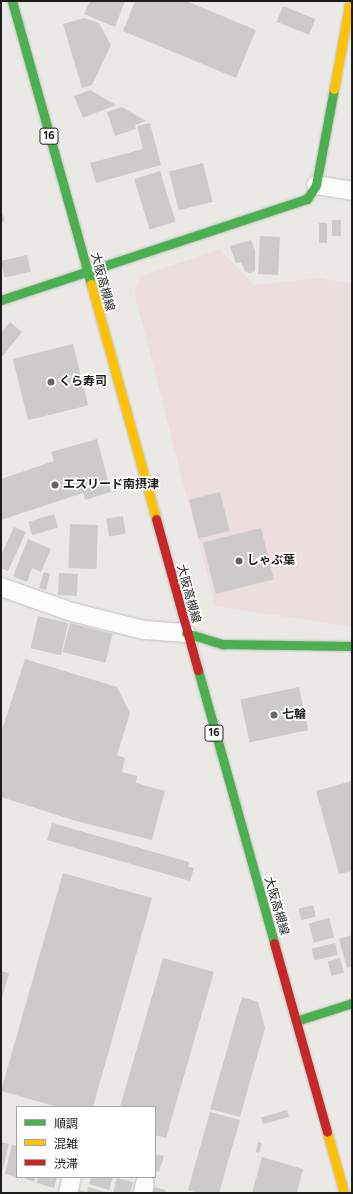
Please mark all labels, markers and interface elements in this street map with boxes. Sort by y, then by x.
road number: 16 [39,127,59,145]
street label: 大阪高槻線 [87,251,117,313]
place label: くら寿司 [59,375,107,389]
marker: くら寿司 [46,377,56,387]
place label: エスリード南摂津 [63,478,159,492]
marker: エスリード南摂津 [50,480,60,490]
place label: しゃぶ葉 [247,554,295,568]
marker: しゃぶ葉 [234,556,244,566]
street label: 大阪高槻線 [173,563,203,625]
place label: 七輪 [282,708,306,722]
marker: 七輪 [269,710,279,720]
road number: 16 [204,724,224,742]
street label: 大阪高槻線 [261,875,291,937]
legend [16,1106,156,1178]
text: 順調 [54,1117,78,1131]
text: 混雑 [54,1137,78,1151]
text: 渋滞 [54,1157,78,1171]

